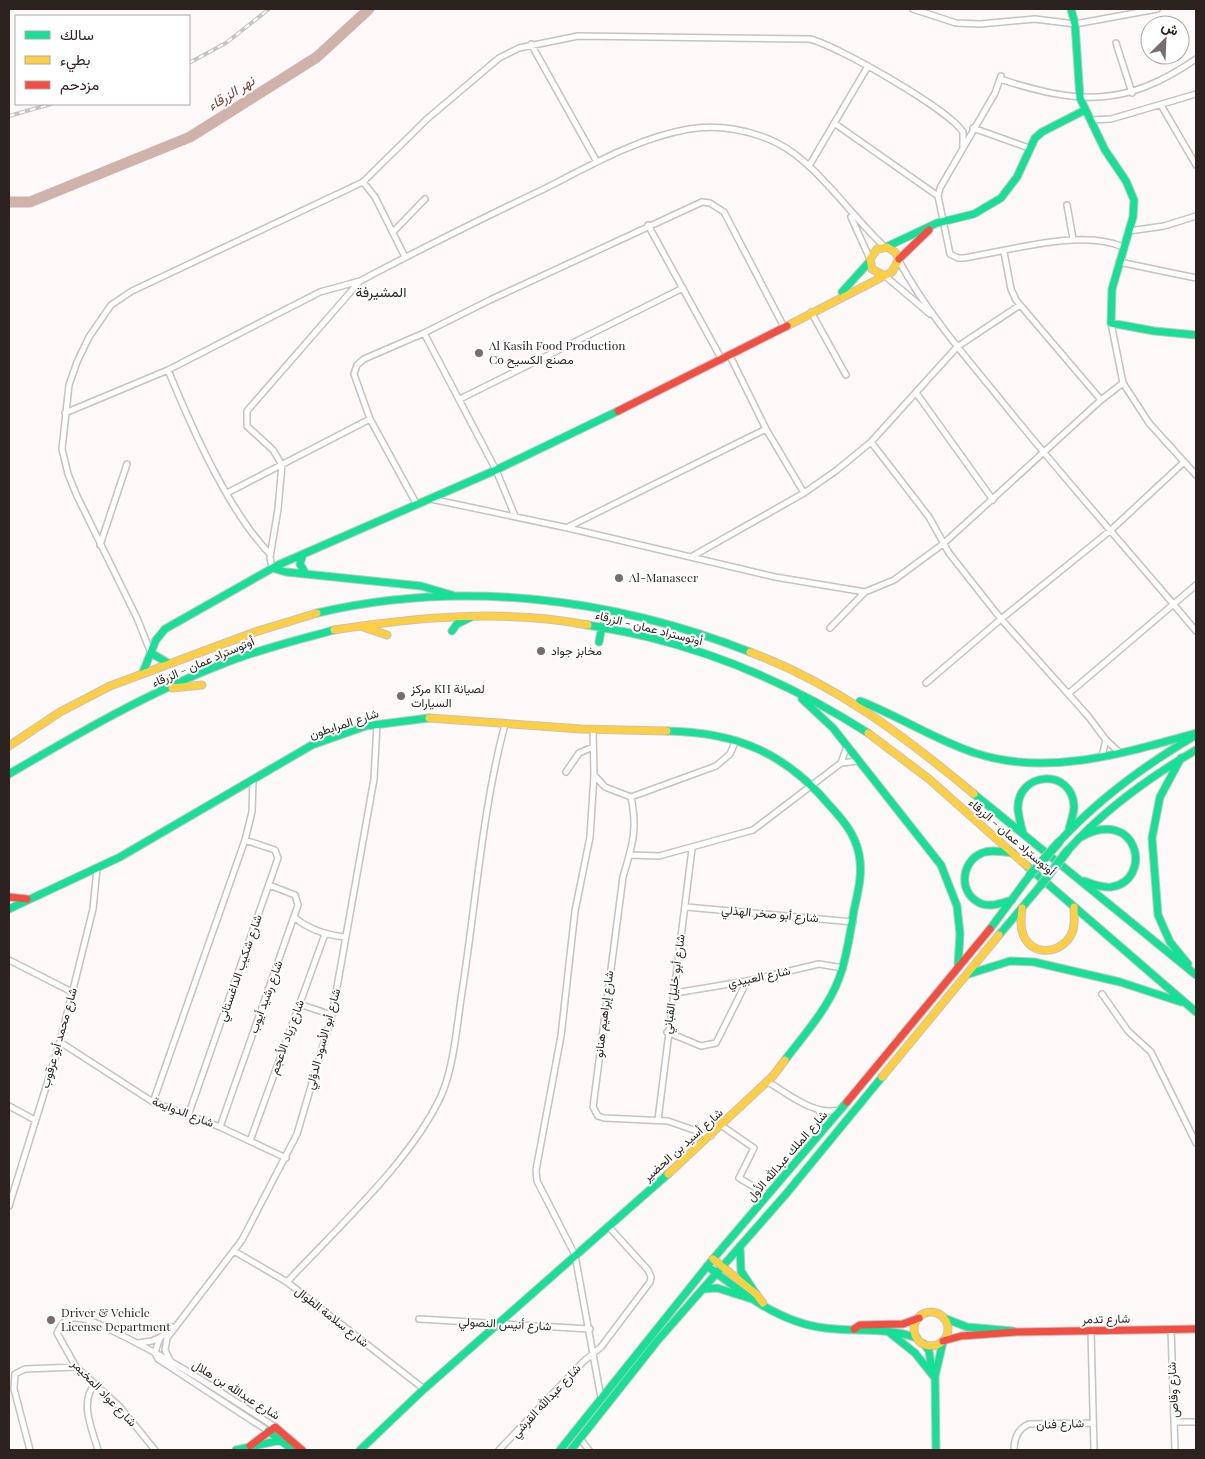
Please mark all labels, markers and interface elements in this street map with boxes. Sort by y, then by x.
legend [15,15,190,105]
north arrow [1140,15,1190,65]
text: ش [1159,16,1182,40]
text: سالك [60,24,94,44]
text: بطيء [60,49,90,73]
water label: نهر الزرقاء [204,70,259,114]
text: مزدحم [60,74,99,95]
district label: المشيرفة [356,282,406,301]
place label: Al Kasih Food Production Co مصنع الكسيح [488,337,625,369]
marker: Al Kasih Food Production Co مصنع الكسيح [473,347,485,359]
place label: Al-Manaseer [628,569,699,585]
marker: Al-Manaseer [613,572,625,584]
street label: أوتوستراد عمان - الزرقاء [594,606,705,649]
street label: أوتوستراد عمان - الزرقاء [149,632,257,691]
place label: مخابز جواد [551,642,602,659]
marker: مخابز جواد [535,645,547,657]
place label: مركز KH لصيانة السيارات [410,680,485,711]
marker: مركز KH لصيانة السيارات [395,690,407,702]
street label: شارع المرابطون [307,704,381,744]
street label: أوتوستراد عمان - الزرقاء [965,794,1060,879]
street label: شارع أبو صخر الهذلي [721,901,819,928]
street label: شارع شكيب الداغستاني [213,912,268,1024]
street label: شارع أبو خليل القباني [658,933,691,1035]
street label: شارع رشيد أيوب [244,958,288,1036]
street label: شارع العبيدي [726,962,792,993]
street label: شارع إبراهيم هنانو [590,969,618,1059]
street label: شارع محمد أبو عرقوب [36,986,82,1090]
street label: شارع أبو الأسود الدؤلي [301,986,346,1092]
street label: شارع زياد الأعجم [265,997,309,1077]
street label: شارع الدوايمة [150,1092,216,1132]
street label: شارع أسيد بن الحضير [638,1104,727,1187]
street label: شارع الملك عبدالله الأول [742,1107,832,1205]
street label: شارع سلامة الطوال [291,1282,373,1352]
place label: Driver & Vehicle License Department [61,1304,171,1334]
street label: شارع تدمر [1081,1310,1130,1328]
street label: شارع أنيس النصولي [458,1313,552,1336]
marker: Driver & Vehicle License Department [45,1314,57,1326]
street label: شارع عواد المخيمر [66,1355,141,1431]
street label: شارع عبدالله بن هلال [189,1356,283,1424]
street label: شارع عبدالله القرشي [507,1360,586,1443]
street label: شارع وقاص [1163,1362,1183,1418]
street label: شارع فنان [1036,1414,1084,1434]

